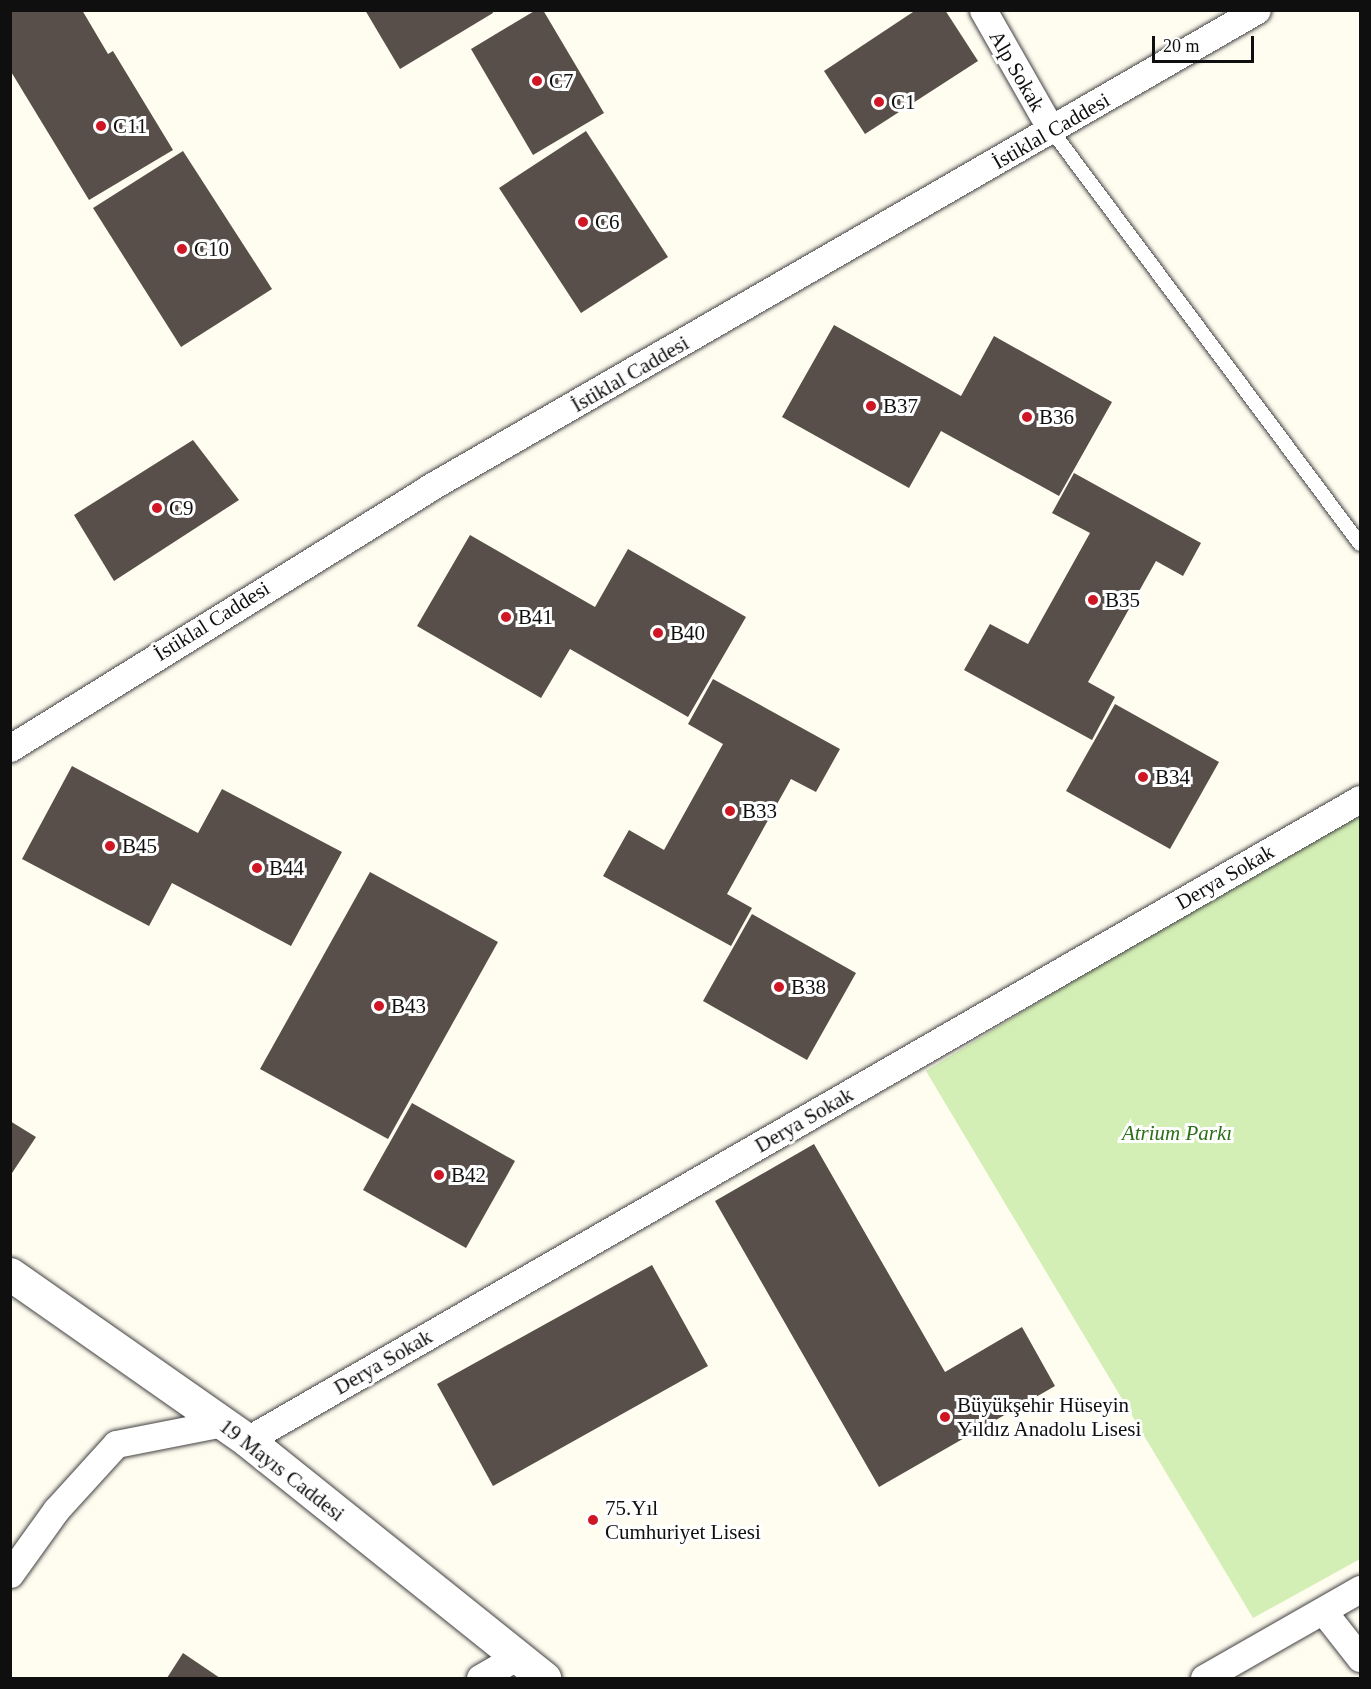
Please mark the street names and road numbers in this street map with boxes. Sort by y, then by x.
street label: Alp Sokak [984,26,1050,116]
street label: İstiklal Caddesi [988,87,1114,175]
street label: İstiklal Caddesi [567,330,693,418]
street label: İstiklal Caddesi [150,576,274,666]
street label: Derya Sokak [1171,839,1279,915]
street label: Derya Sokak [750,1082,858,1158]
street label: Derya Sokak [329,1324,437,1400]
street label: 19 Mayıs Caddesi [214,1413,350,1527]

